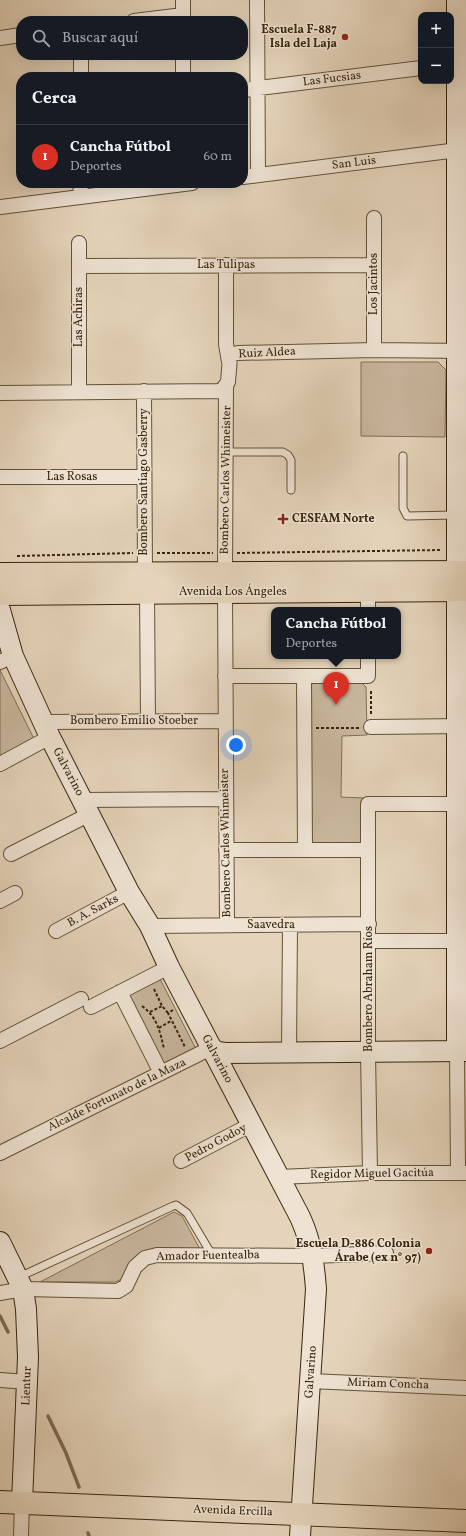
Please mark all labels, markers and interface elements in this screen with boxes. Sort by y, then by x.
map controls [418,12,454,84]
button: + [418,12,454,48]
search box [16,16,248,60]
place label: Escuela F-887 Isla del Laja [261,22,337,52]
icon: search [30,27,52,49]
text: Buscar aquí [62,28,138,49]
marker: Escuela F-887 Isla del Laja [340,32,350,42]
button: − [418,48,454,84]
street label: Las Fucsias [302,67,362,91]
text: Cerca [32,87,77,110]
text: Cancha Fútbol [70,137,171,158]
text: 1 [42,148,48,166]
text: 60 m [204,148,232,166]
street label: San Luis [331,152,377,174]
text: Deportes [70,158,122,176]
street label: Los Jacintos [366,253,382,315]
street label: Las Tulipas [197,257,255,273]
street label: Las Achiras [71,287,87,347]
street label: Ruiz Aldea [238,344,296,362]
street label: Bombero Carlos Whimeister [217,405,235,555]
street label: Bombero Santiago Gasberry [136,408,152,556]
street label: Las Rosas [47,469,97,485]
place label: CESFAM Norte [292,511,375,527]
marker: CESFAM Norte [277,513,289,525]
street label: Avenida Los Ángeles [179,583,287,600]
popup [271,607,401,659]
text: Cancha Fútbol [286,614,386,635]
text: Deportes [286,635,337,653]
pin: 1 [323,672,349,705]
street label: Bombero Emilio Stoeber [70,713,198,729]
your location [226,735,246,755]
street label: Galvarino [49,745,87,799]
street label: Bombero Carlos Whimeister [217,768,235,918]
street label: B. A. Sarks [65,891,121,931]
street label: Saavedra [247,917,295,933]
street label: Bombero Abraham Ríos [361,926,377,1052]
street label: Galvarino [198,1032,236,1086]
street label: Alcalde Fortunato de la Maza [45,1054,189,1136]
street label: Pedro Godoy [182,1120,250,1166]
street label: Regidor Miguel Gacitúa [310,1165,434,1183]
place label: Escuela D-886 Colonia Árabe (ex n° 97) [296,1236,421,1266]
marker: Escuela D-886 Colonia Árabe (ex n° 97) [424,1246,434,1256]
street label: Amador Fuentealba [156,1247,260,1265]
street label: Galvarino [301,1345,321,1399]
street label: Lientur [18,1366,36,1406]
street label: Miriam Concha [347,1375,429,1393]
street label: Avenida Ercilla [193,1502,273,1520]

